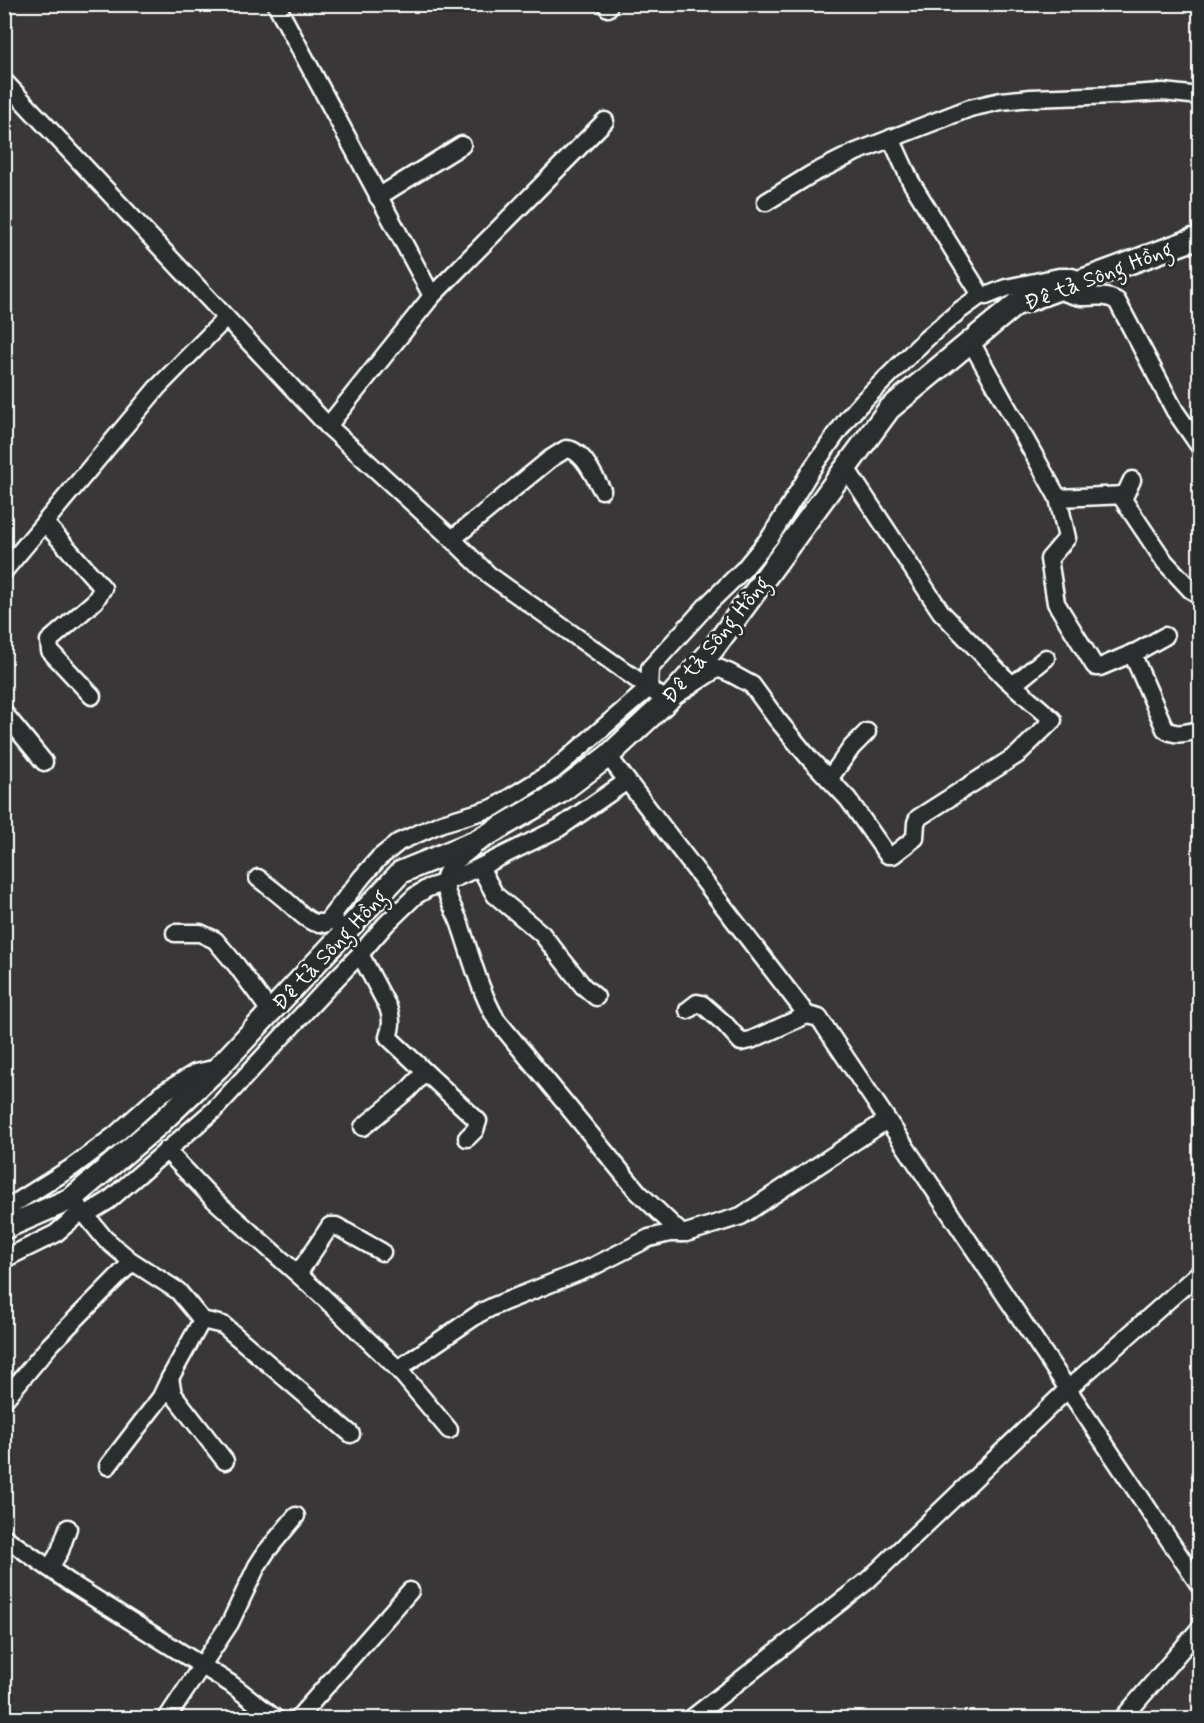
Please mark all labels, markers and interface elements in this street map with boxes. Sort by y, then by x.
street label: Đê tả Sông Hồng [1021,236,1178,321]
street label: Đê tả Sông Hồng [656,571,779,712]
street label: Đê tả Sông Hồng [267,884,396,1019]

